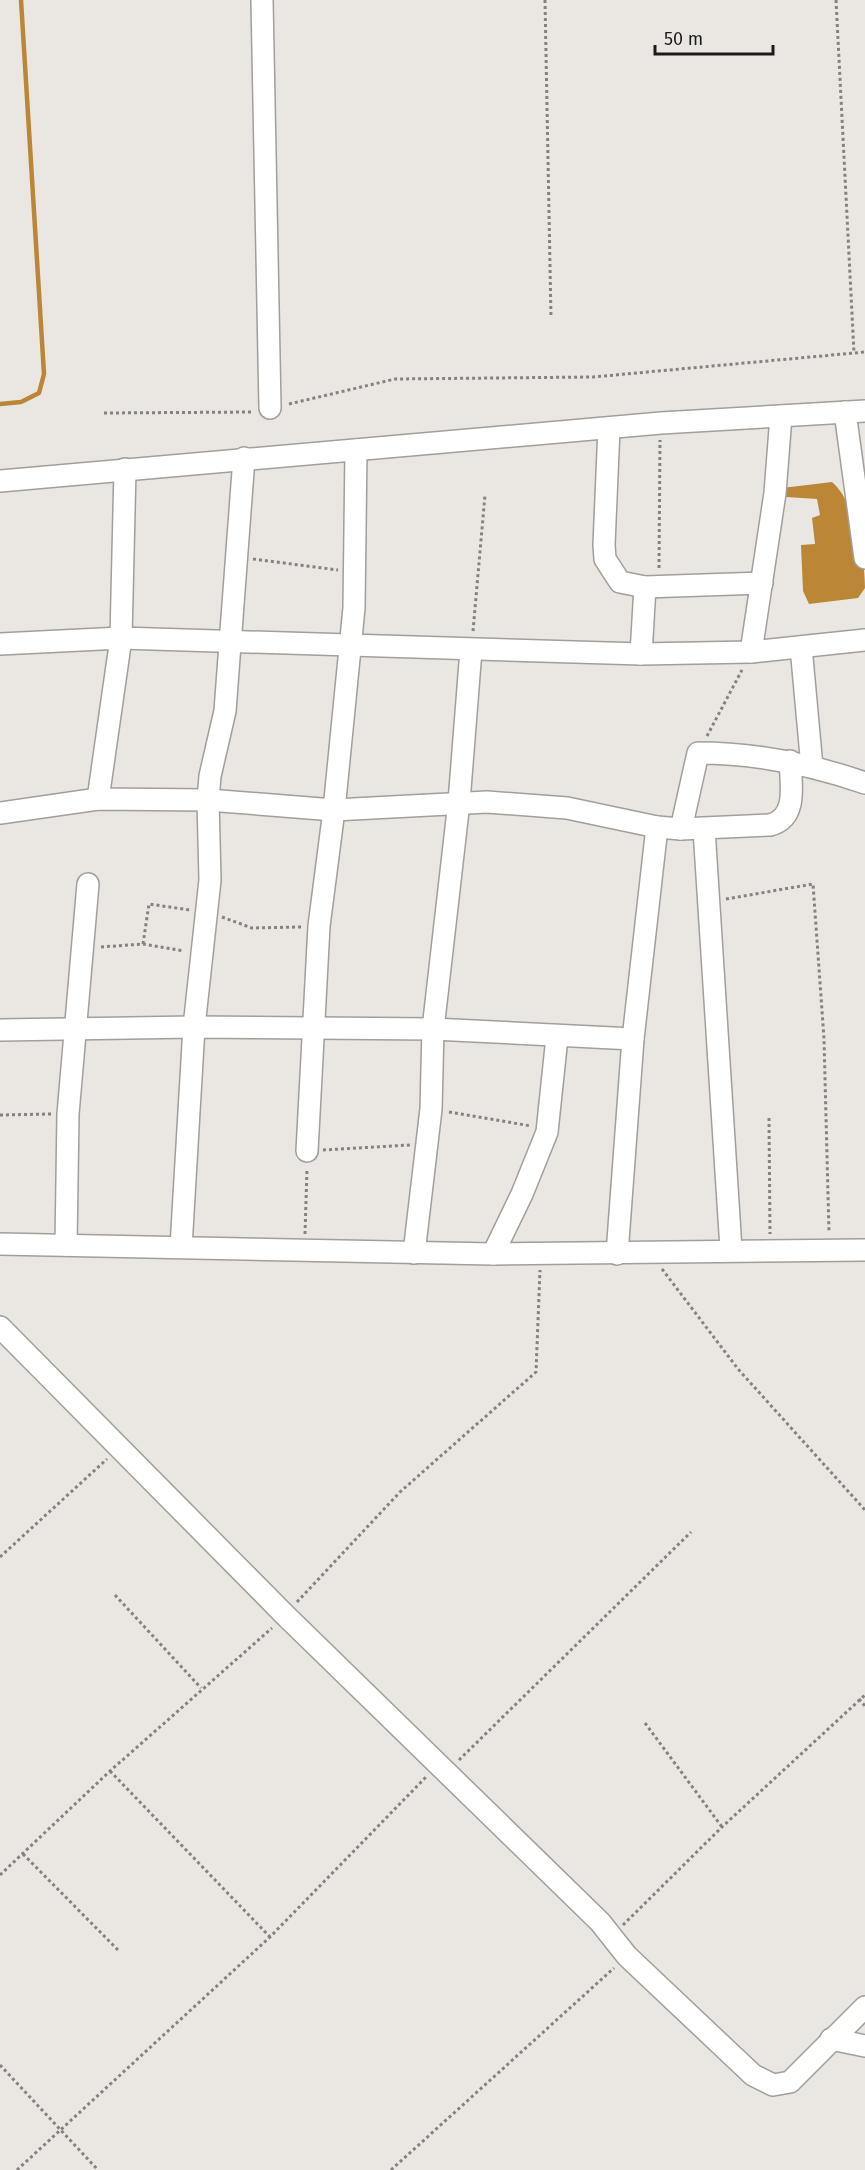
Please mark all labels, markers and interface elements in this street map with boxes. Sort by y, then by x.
scale bar [655,18,774,56]
text: 50 m [664,28,703,50]

